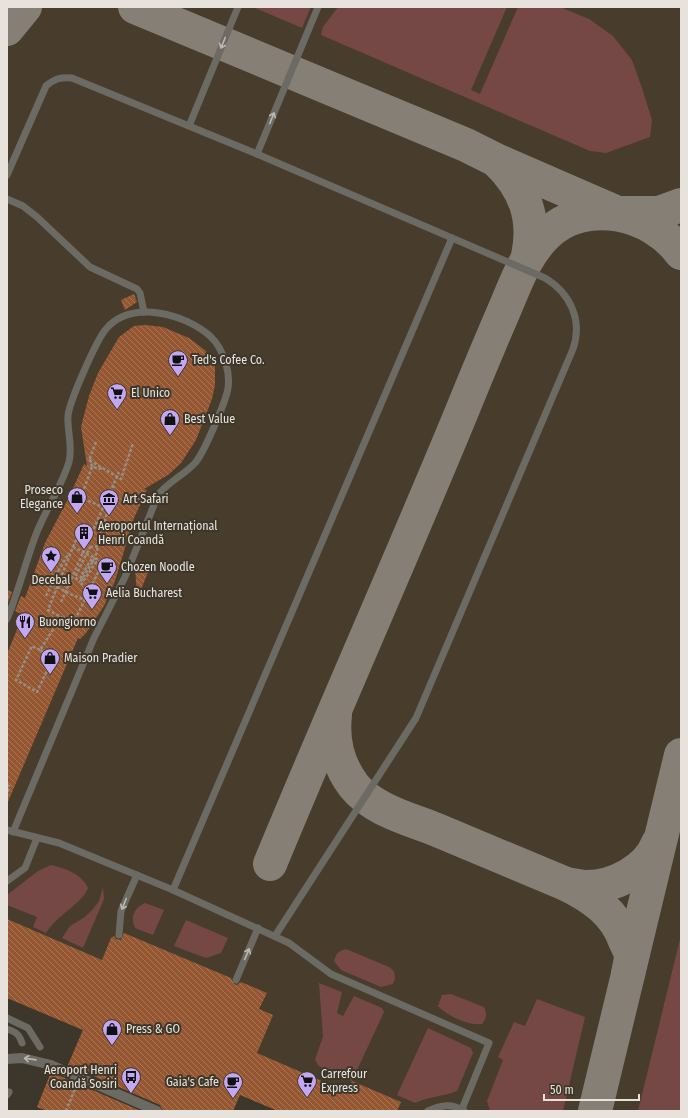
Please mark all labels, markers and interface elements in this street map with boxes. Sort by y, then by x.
one-way arrow [219,37,226,49]
one-way arrow [269,113,276,125]
cafe icon: Ted's Cofee Co. [167,349,189,377]
place label: Ted's Cofee Co. [192,353,265,367]
supermarket icon: El Unico [106,382,128,410]
place label: El Unico [131,386,170,400]
shop icon: Best Value [159,408,181,436]
place label: Best Value [184,412,235,426]
place label: Proseco Elegance [20,483,63,511]
shop icon: Proseco Elegance [66,486,88,514]
museum icon: Art Safari [98,488,120,516]
place label: Art Safari [123,492,169,506]
place label: Aeroportul Internațional Henri Coandă [98,519,218,547]
building icon: Aeroportul Internațional Henri Coandă [73,522,95,550]
place icon: Decebal [40,545,62,573]
cafe icon: Chozen Noodle [96,556,118,584]
place label: Chozen Noodle [121,560,195,574]
place label: Decebal [32,573,70,587]
supermarket icon: Aelia Bucharest [81,582,103,610]
place label: Aelia Bucharest [106,586,182,600]
restaurant icon: Buongiorno [14,611,36,639]
place label: Buongiorno [39,615,96,629]
shop icon: Maison Pradier [39,647,61,675]
place label: Maison Pradier [64,651,138,665]
one-way arrow [120,897,128,909]
one-way arrow [244,949,251,961]
shop icon: Press & GO [101,1018,123,1046]
place label: Press & GO [126,1022,180,1036]
one-way arrow [24,1055,37,1063]
place label: Aeroport Henri Coandă Sosiri [44,1063,117,1091]
bus stop icon: Aeroport Henri Coandă Sosiri [120,1066,142,1094]
place label: Carrefour Express [321,1067,368,1095]
supermarket icon: Carrefour Express [296,1070,318,1098]
cafe icon: Gaia's Cafe [222,1071,244,1099]
place label: Gaia's Cafe [166,1075,219,1089]
scale bar [544,1076,639,1102]
text: 50 m [550,1083,574,1097]

